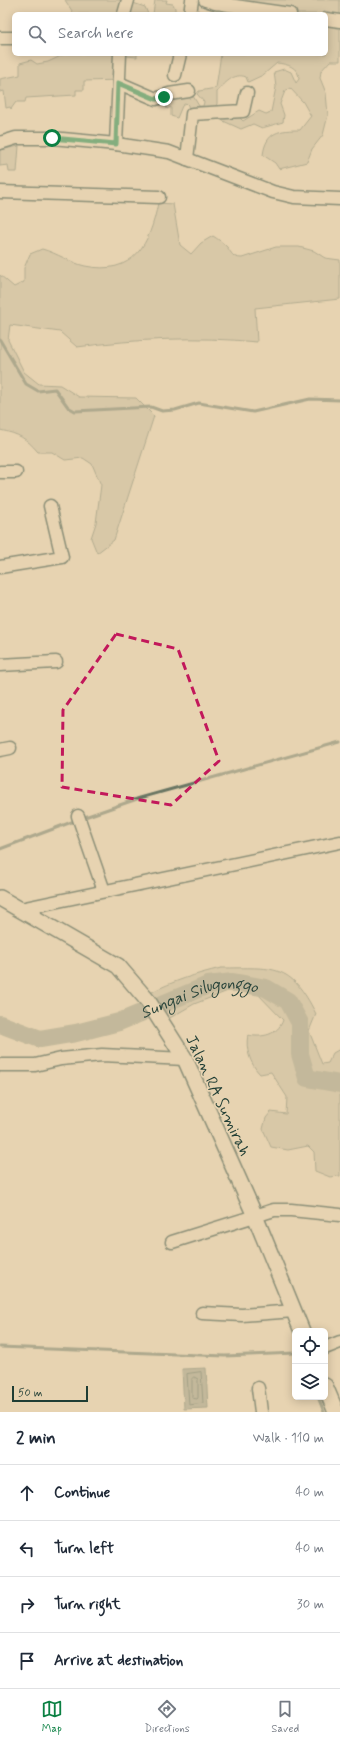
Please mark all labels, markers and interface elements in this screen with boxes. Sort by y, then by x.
search box [12,12,328,56]
icon: search [26,23,48,45]
text: Search here [58,24,134,44]
route end [155,88,173,106]
route start [43,129,61,147]
water label: Sungai Silugonggo [137,972,261,1024]
street label: Jalan RA Sumirah [180,1032,255,1160]
map controls [292,1328,328,1400]
button: locate [292,1328,328,1364]
button: layers [292,1364,328,1400]
scale bar [12,1384,88,1403]
text: 50 m [18,1386,43,1400]
text: 2 min [16,1427,56,1449]
text: Walk · 110 m [253,1430,324,1447]
icon: ahead [16,1482,38,1504]
text: Continue [54,1483,110,1503]
text: 40 m [295,1484,324,1501]
icon: left [16,1538,38,1560]
text: Turn left [54,1539,114,1559]
text: 40 m [295,1540,324,1557]
icon: right [16,1594,38,1616]
text: Turn right [54,1595,121,1615]
text: 30 m [297,1596,324,1613]
icon: arrive [16,1650,38,1672]
text: Arrive at destination [54,1651,183,1671]
tab: Map [41,1698,63,1736]
tab: Directions [144,1698,190,1736]
tab: Saved [271,1698,299,1736]

